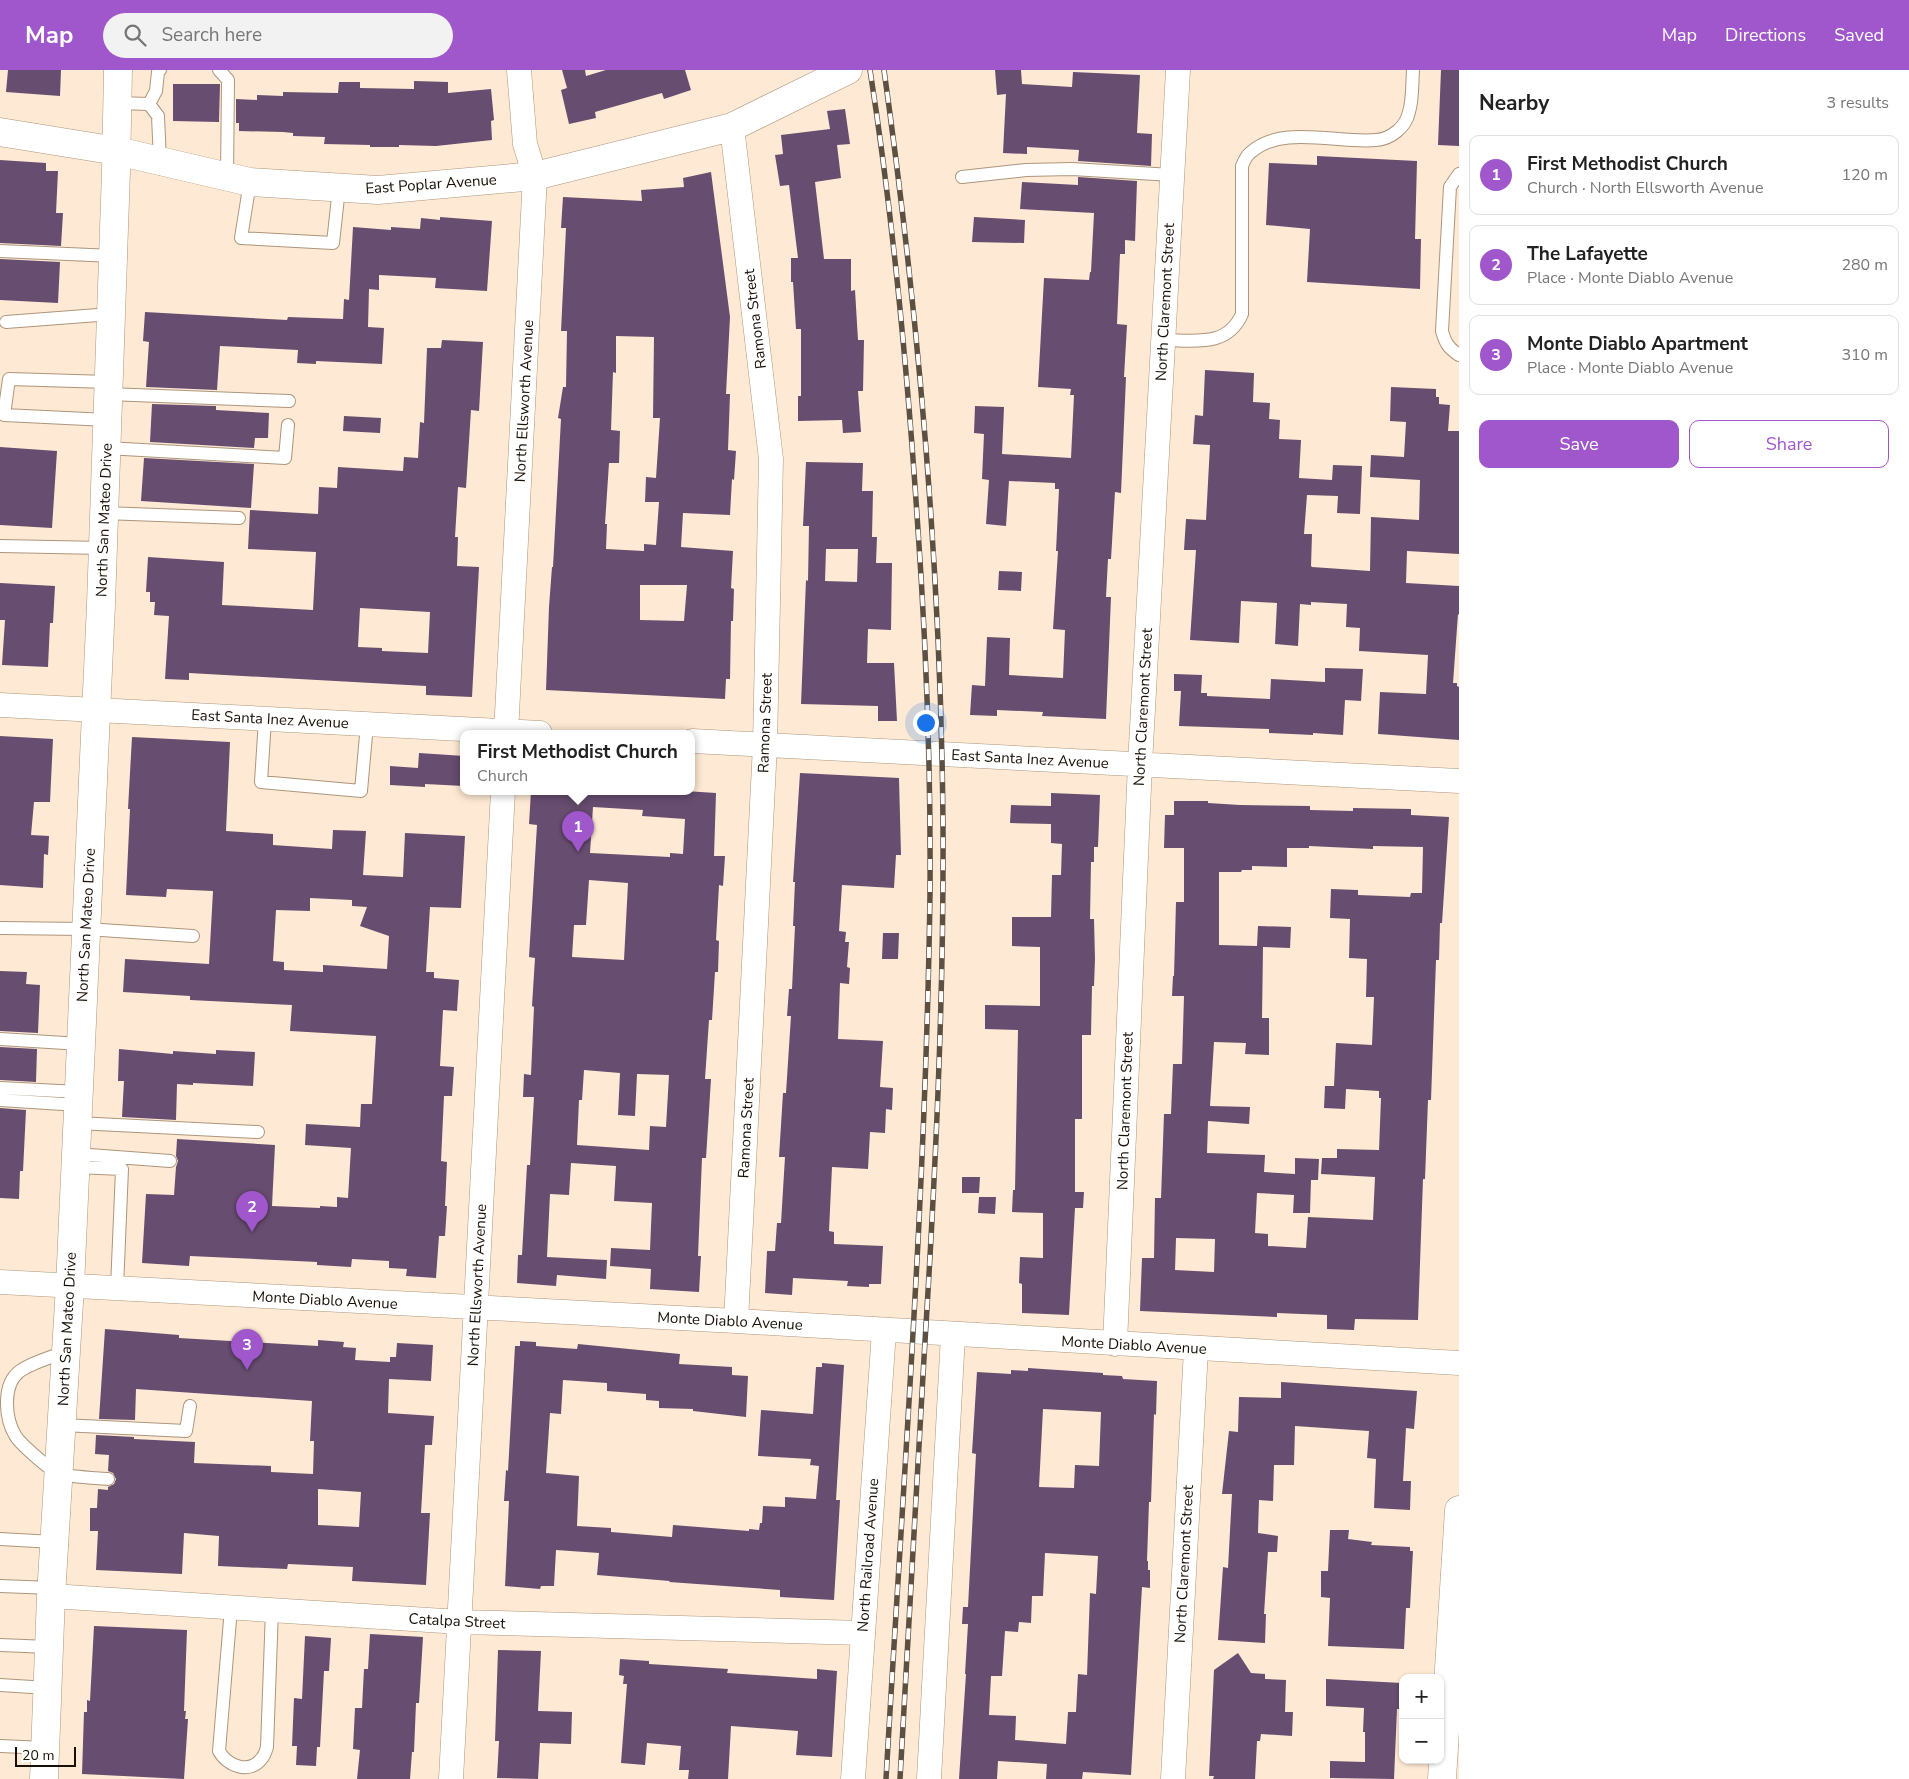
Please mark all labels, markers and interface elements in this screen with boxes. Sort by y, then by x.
search box [103,13,453,58]
text: Map [25,19,73,51]
icon: search [121,21,149,49]
text: Search here [161,22,262,48]
text: Map [1662,23,1697,47]
text: Directions [1725,23,1806,47]
text: Saved [1834,23,1884,47]
text: Nearby [1479,89,1549,117]
text: 3 results [1827,92,1889,114]
text: First Methodist Church [1527,151,1728,177]
text: 1 [1491,164,1501,186]
text: 120 m [1841,164,1888,186]
street label: East Poplar Avenue [365,169,497,199]
text: Church · North Ellsworth Avenue [1527,177,1763,199]
street label: North Claremont Street [1151,222,1179,382]
text: The Lafayette [1527,241,1648,267]
text: 2 [1491,254,1501,276]
text: 280 m [1841,254,1888,276]
street label: Ramona Street [739,267,771,370]
text: Place · Monte Diablo Avenue [1527,267,1733,289]
street label: North Ellsworth Avenue [510,319,538,483]
text: Monte Diablo Apartment [1527,331,1748,357]
text: 3 [1491,344,1501,366]
text: 310 m [1841,344,1888,366]
text: Place · Monte Diablo Avenue [1527,357,1733,379]
button: Save [1479,420,1679,468]
button: Share [1689,420,1889,468]
street label: North San Mateo Drive [91,443,117,597]
street label: North Claremont Street [1129,627,1157,787]
street label: Ramona Street [753,672,777,774]
street label: East Santa Inez Avenue [191,705,349,733]
your location [913,710,939,736]
popup [460,730,695,795]
text: First Methodist Church [477,739,678,765]
street label: East Santa Inez Avenue [951,745,1109,773]
text: Church [477,765,528,787]
pin: 1 [562,811,594,852]
street label: North San Mateo Drive [72,848,100,1002]
street label: North Claremont Street [1112,1031,1138,1190]
street label: Ramona Street [733,1077,759,1179]
pin: 2 [236,1191,268,1232]
street label: North Ellsworth Avenue [463,1203,491,1367]
street label: North San Mateo Drive [53,1252,81,1406]
street label: Monte Diablo Avenue [252,1286,398,1314]
street label: Monte Diablo Avenue [657,1307,803,1335]
pin: 3 [231,1329,263,1370]
street label: Monte Diablo Avenue [1061,1331,1207,1359]
street label: North Railroad Avenue [853,1478,883,1632]
street label: North Claremont Street [1170,1484,1198,1644]
street label: Catalpa Street [408,1608,507,1634]
map controls [1399,1674,1444,1764]
button: + [1399,1674,1444,1719]
button: − [1399,1719,1444,1764]
scale bar [15,1744,76,1767]
text: 20 m [22,1746,54,1765]

